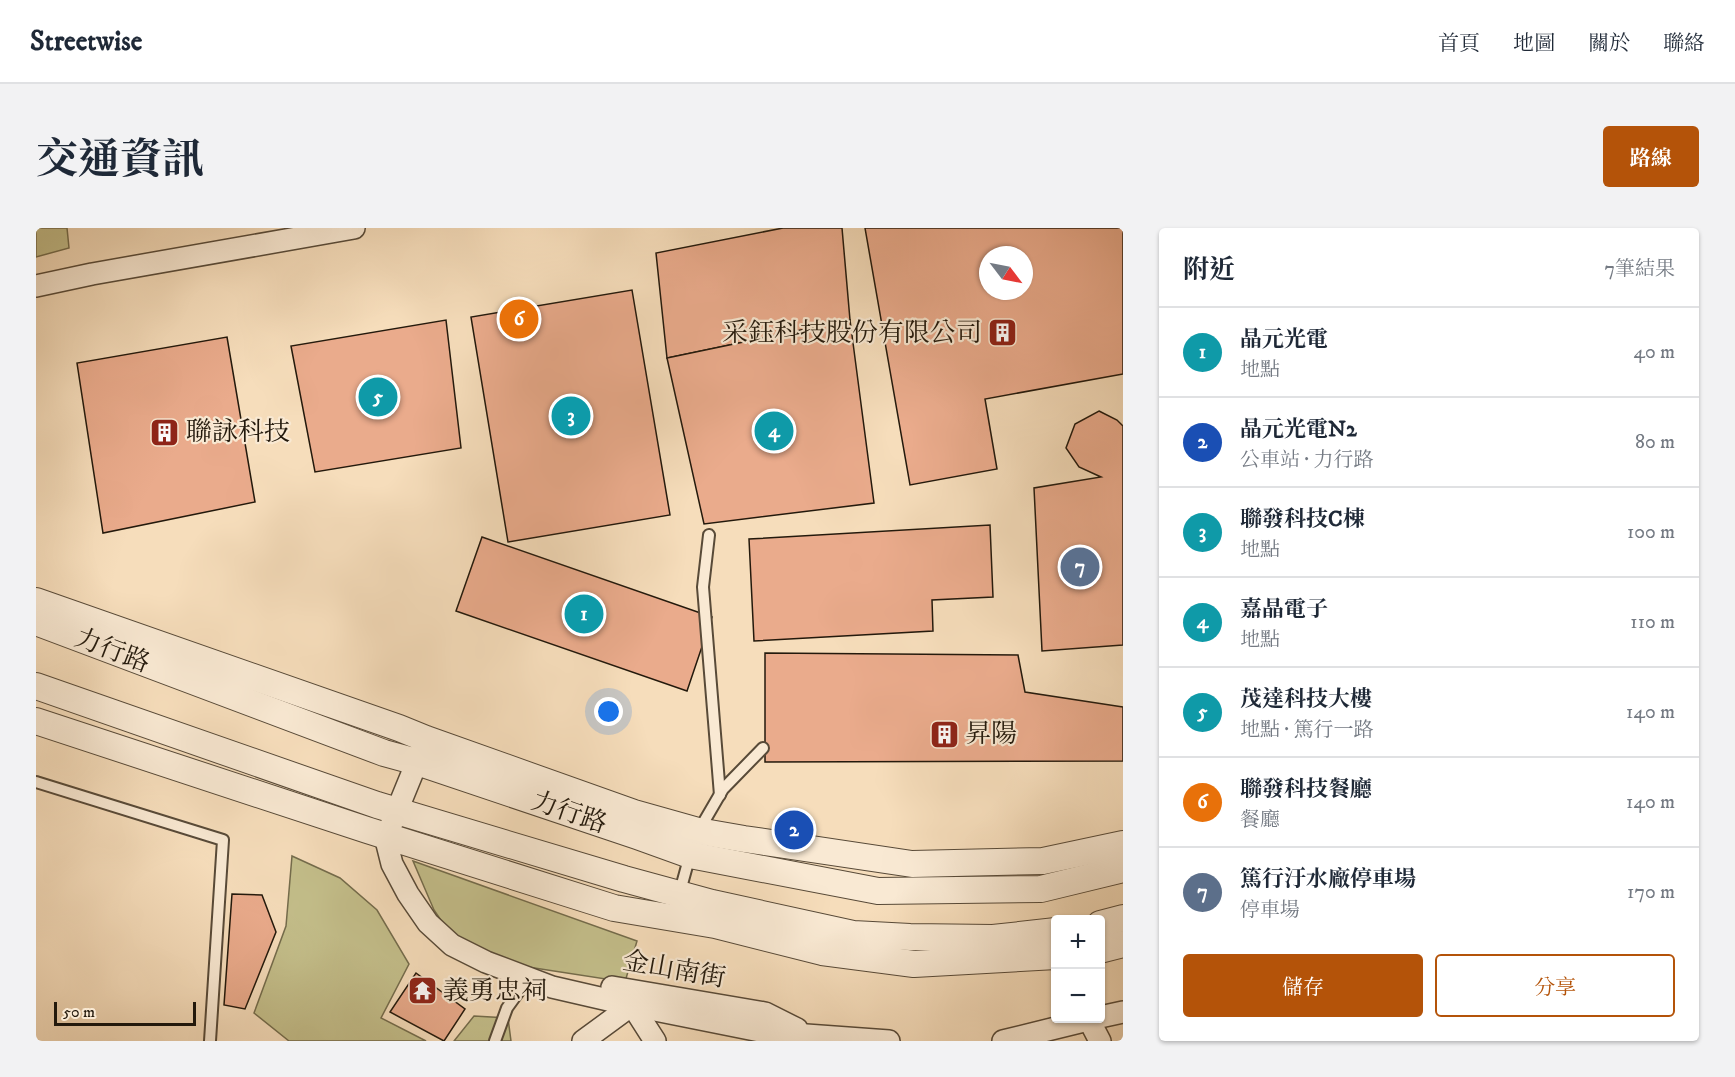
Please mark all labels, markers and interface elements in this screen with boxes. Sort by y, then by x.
text: Streetwise [30,24,142,59]
text: 首頁 [1438,31,1480,57]
text: 地圖 [1513,31,1555,57]
text: 關於 [1588,31,1630,57]
text: 聯絡 [1663,31,1705,57]
button: 路線 [1603,126,1699,187]
text: 交通資訊 [36,135,204,187]
north arrow [979,246,1033,300]
text: 附近 [1183,254,1235,287]
text: 7筆結果 [1604,257,1675,282]
pin: 6 [500,296,538,341]
place label: 采鈺科技股份有限公司 [722,317,982,350]
building icon: 采鈺科技股份有限公司 [987,317,1019,349]
text: 晶元光電 [1240,326,1328,353]
text: 1 [1199,340,1206,365]
text: 40 m [1633,340,1675,365]
text: 地點 [1240,358,1280,383]
pin: 5 [358,374,398,420]
pin: 3 [552,394,590,438]
pin: 4 [754,408,794,454]
building icon: 聯詠科技 [149,416,181,448]
place label: 聯詠科技 [186,416,290,449]
text: 晶元光電N2 [1240,416,1357,443]
text: 2 [1198,430,1207,455]
text: 80 m [1635,430,1675,455]
text: 公車站 · 力行路 [1240,448,1373,473]
text: 聯發科技C棟 [1240,506,1365,533]
text: 3 [1199,520,1206,545]
text: 100 m [1627,520,1675,545]
text: 地點 [1240,538,1280,563]
pin: 7 [1060,544,1100,590]
pin: 1 [564,592,604,636]
text: 嘉晶電子 [1240,596,1328,623]
text: 4 [1197,610,1208,635]
text: 110 m [1630,610,1675,635]
street label: 力行路 [70,622,154,680]
text: 地點 [1240,628,1280,653]
text: 茂達科技大樓 [1240,686,1372,713]
your location [594,697,623,726]
text: 5 [1198,700,1207,725]
text: 140 m [1626,700,1675,725]
building icon: 昇陽 [928,718,960,750]
place label: 昇陽 [965,718,1017,751]
text: 地點 · 篤行一路 [1240,718,1373,743]
text: 聯發科技餐廳 [1240,776,1372,803]
street label: 力行路 [527,785,611,841]
text: 6 [1197,790,1208,815]
text: 140 m [1626,790,1675,815]
pin: 2 [774,808,813,852]
text: 餐廳 [1240,808,1280,833]
text: 篤行汙水廠停車場 [1240,866,1416,893]
text: 7 [1197,880,1208,905]
text: 170 m [1627,880,1675,905]
text: 停車場 [1240,898,1300,923]
map controls [1051,915,1105,1023]
button: + [1051,915,1105,969]
street label: 金山南街 [620,945,728,995]
button: 儲存 [1183,954,1423,1017]
button: 分享 [1435,954,1675,1017]
button: − [1051,969,1105,1023]
temple icon: 義勇忠祠 [406,975,438,1007]
place label: 義勇忠祠 [443,975,547,1008]
scale bar [54,999,196,1026]
text: 50 m [63,1002,95,1022]

